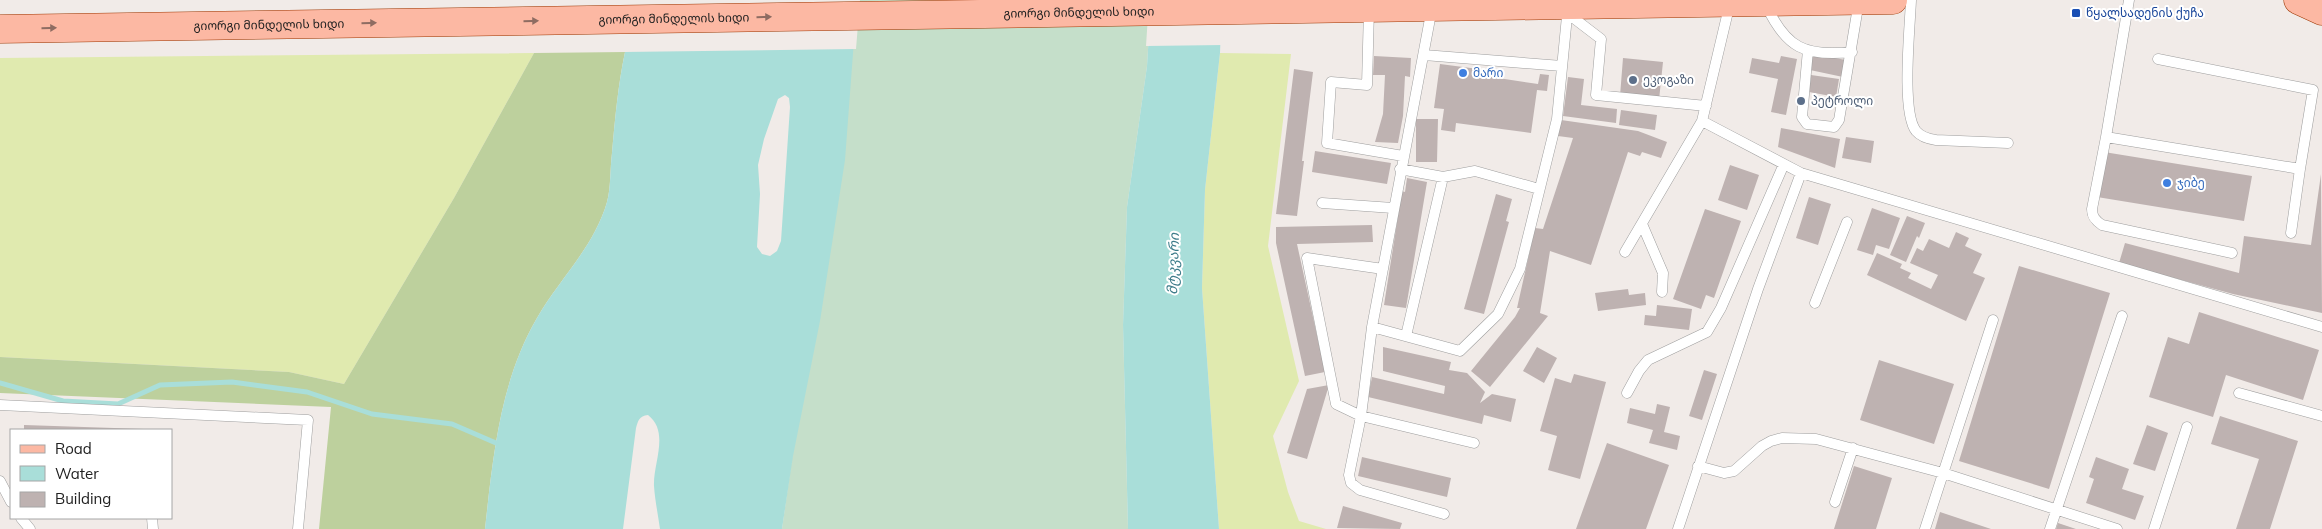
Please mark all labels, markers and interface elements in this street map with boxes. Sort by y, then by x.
street label: გიორგი მინდელის ხიდი [1003,3,1155,21]
place label: წყალსადენის ქუჩა [2086,5,2204,21]
marker: წყალსადენის ქუჩა [2070,7,2082,19]
street label: გიორგი მინდელის ხიდი [598,10,750,27]
one-way arrow [756,13,772,21]
street label: გიორგი მინდელის ხიდი [193,16,345,33]
one-way arrow [523,17,539,25]
one-way arrow [361,19,377,27]
one-way arrow [41,24,57,32]
place label: მარი [1473,65,1503,80]
marker: მარი [1457,67,1469,79]
place label: ეკოგაზი [1643,72,1694,87]
marker: ეკოგაზი [1627,74,1639,86]
place label: პეტროლი [1811,93,1873,109]
marker: პეტროლი [1795,95,1807,107]
place label: ჯიბე [2177,175,2205,190]
marker: ჯიბე [2161,177,2173,189]
water label: მტკვარი [1163,232,1183,295]
legend [10,429,172,519]
text: Road [55,439,92,458]
text: Water [55,464,99,483]
text: Building [55,489,111,508]

